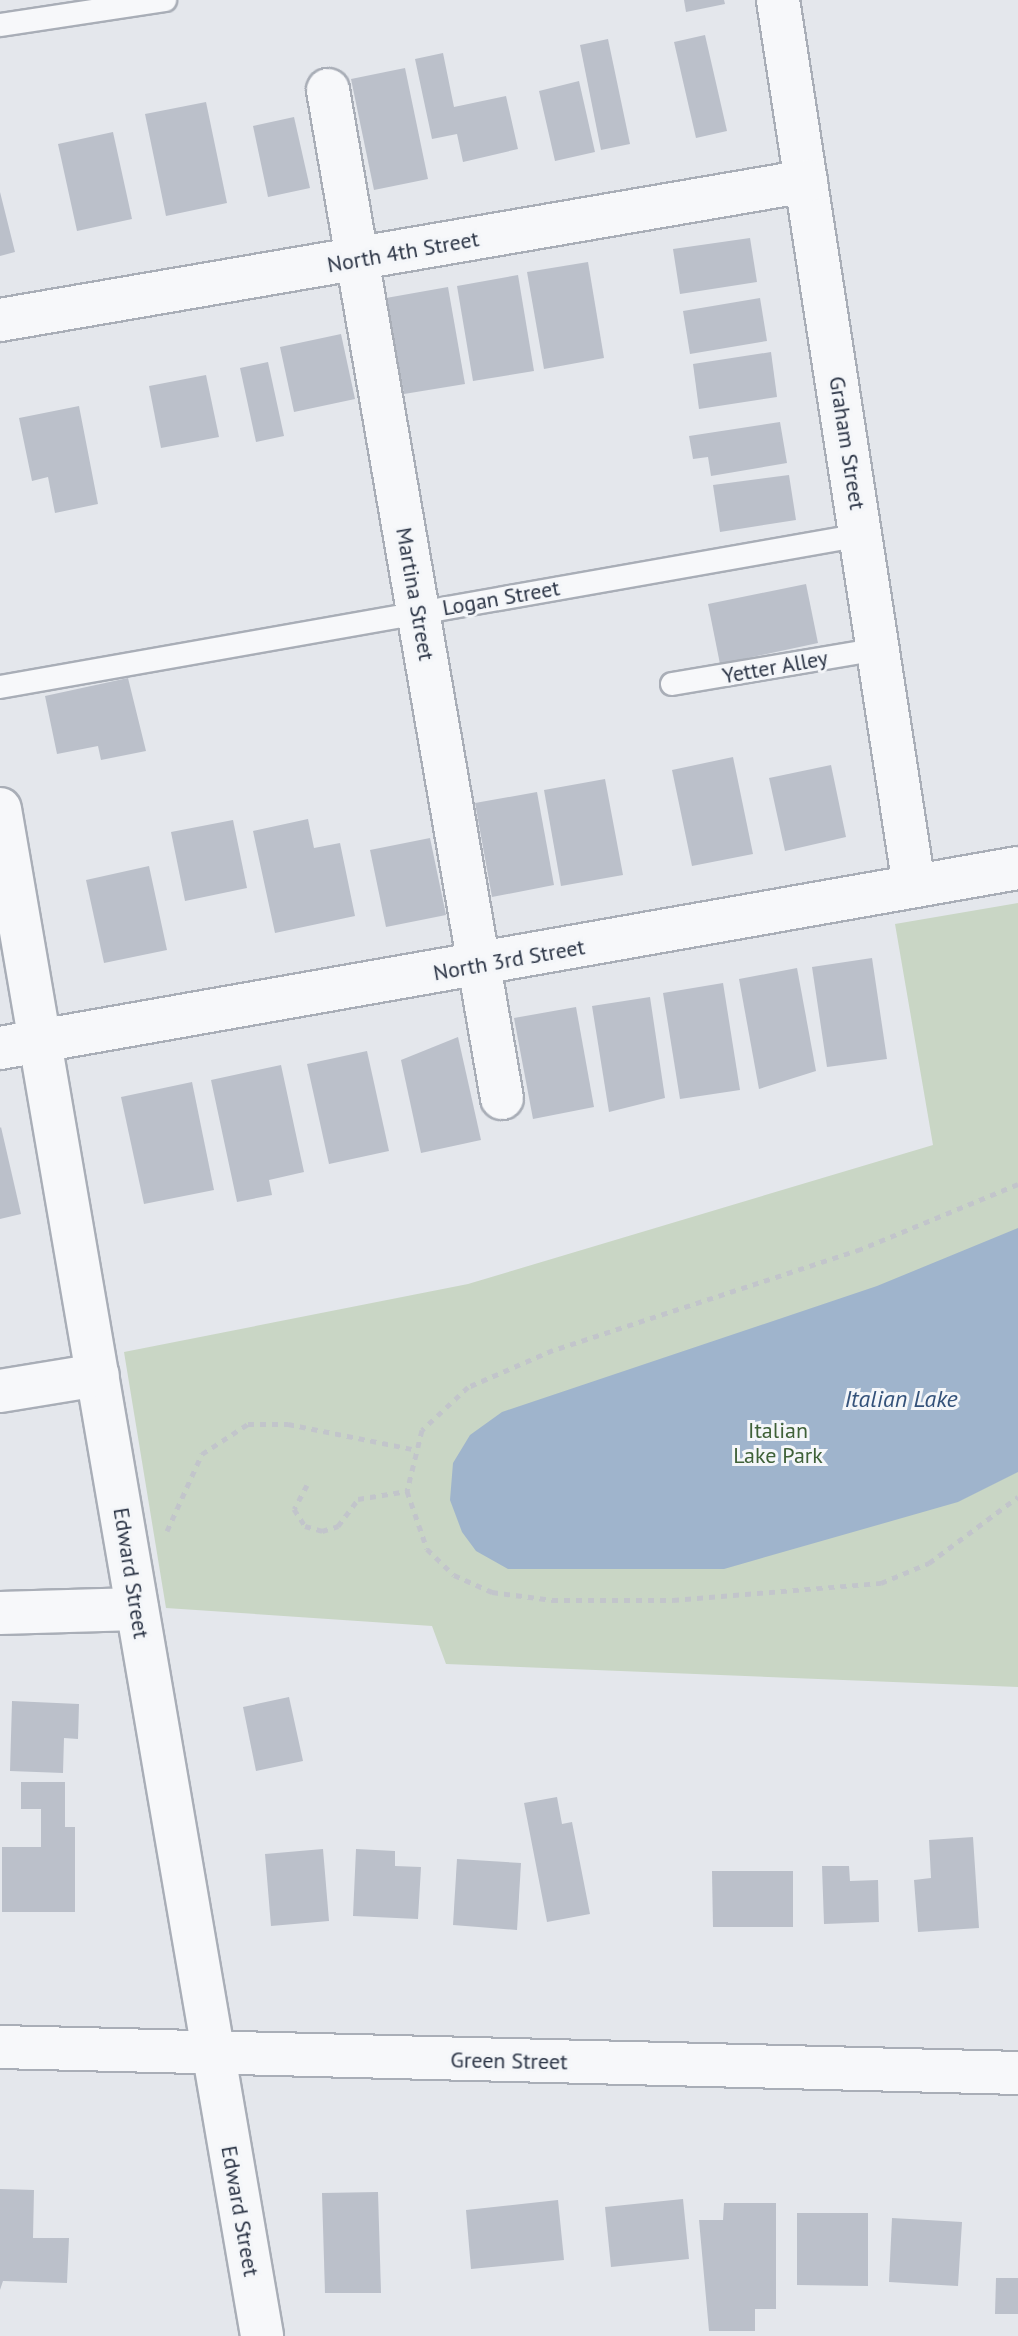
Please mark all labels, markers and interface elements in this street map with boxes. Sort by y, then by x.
street label: North 4th Street [325,226,481,278]
street label: Graham Street [823,374,871,512]
street label: Martina Street [390,525,440,663]
street label: Logan Street [440,575,562,621]
street label: Yetter Alley [720,645,830,689]
street label: North 3rd Street [431,934,587,986]
water label: Italian Lake [844,1385,958,1413]
park label: Italian Lake Park [733,1417,823,1468]
street label: Edward Street [108,1506,154,1640]
street label: Green Street [450,2047,568,2075]
street label: Edward Street [216,2144,264,2278]

